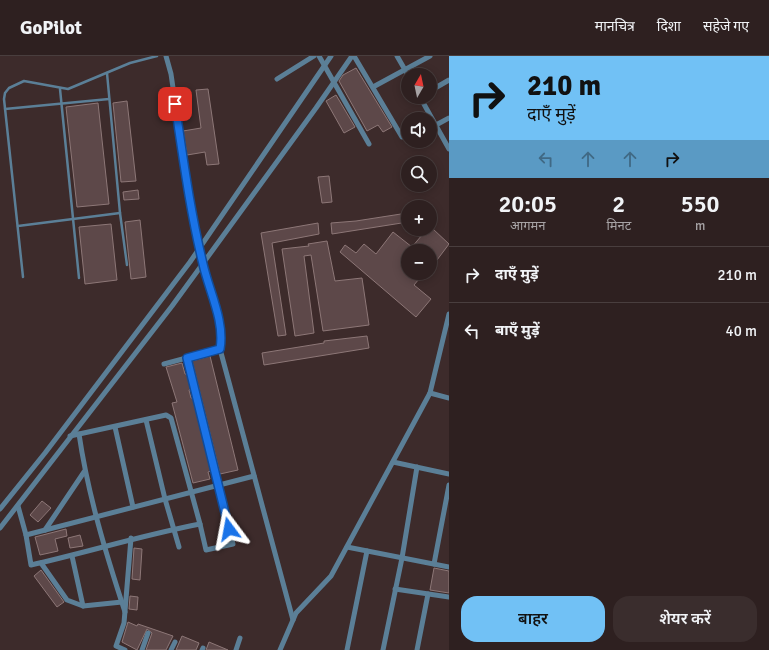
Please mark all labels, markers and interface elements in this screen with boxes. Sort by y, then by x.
text: GoPilot [20,16,82,40]
text: मानचित्र [595,18,635,35]
text: दिशा [657,18,681,35]
text: सहेजे गए [703,18,749,35]
north arrow [401,68,437,104]
map controls [401,68,437,280]
text: 210 m [527,69,601,103]
icon: right [461,72,513,124]
pin [158,87,192,121]
icon: arrive [164,93,186,115]
text: दाएँ मुड़ें [527,103,576,125]
button: sound [401,112,437,148]
icon: left [535,148,557,170]
icon: ahead [577,148,599,170]
icon: ahead [619,148,641,170]
icon: right [661,148,683,170]
button: search [401,156,437,192]
text: 20:05 [498,189,557,219]
text: 2 [612,189,625,219]
text: 550 [681,189,720,219]
button: + [401,200,437,236]
text: आगमन [510,218,546,234]
text: मिनट [606,218,631,234]
text: m [695,218,705,234]
button: − [401,244,437,280]
icon: right [461,264,483,286]
text: दाएँ मुड़ें [495,265,539,283]
text: 210 m [717,266,757,284]
icon: left [461,320,483,342]
text: बाएँ मुड़ें [495,321,539,339]
text: 40 m [726,322,757,340]
position arrow [208,508,250,550]
button: बाहर [461,596,605,642]
button: शेयर करें [613,596,757,642]

